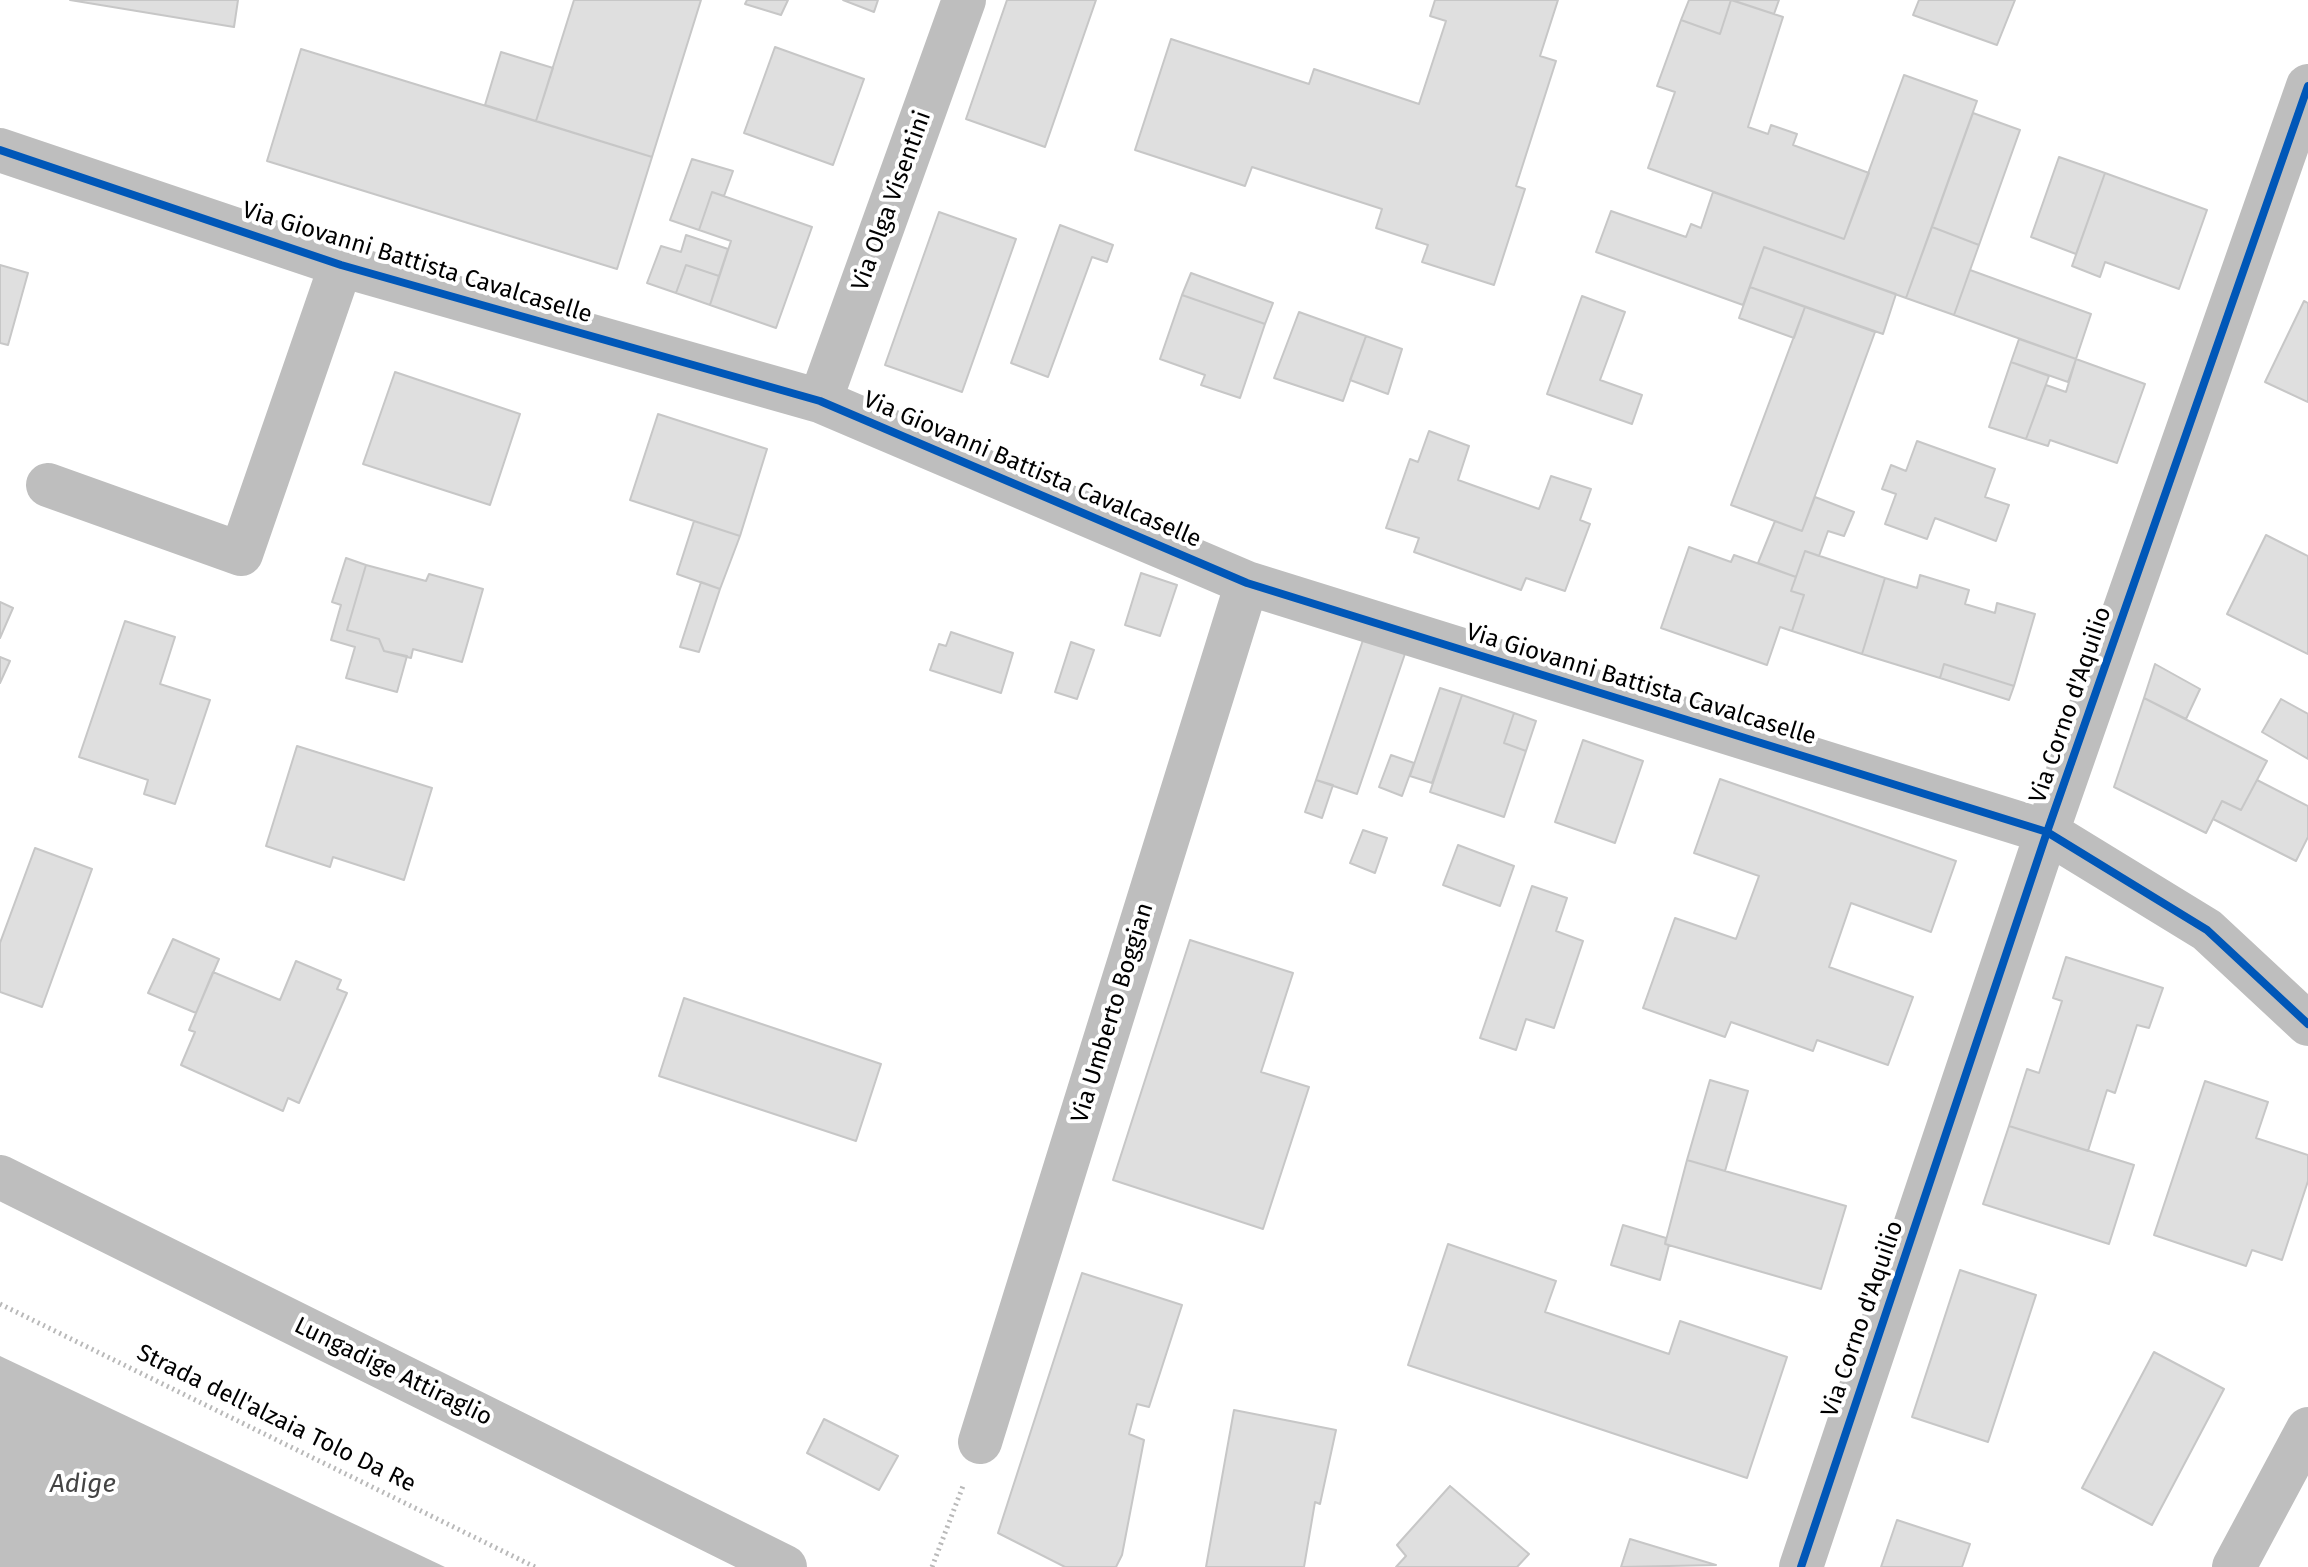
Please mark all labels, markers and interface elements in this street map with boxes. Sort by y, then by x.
street label: Via Olga Visentini [846,107,938,295]
street label: Via Giovanni Battista Cavalcaselle [239,196,595,330]
street label: Via Giovanni Battista Cavalcaselle [859,386,1205,554]
street label: Via Corno d'Aquilio [2024,603,2118,807]
street label: Via Giovanni Battista Cavalcaselle [1463,618,1819,752]
street label: Via Umberto Boggian [1066,899,1160,1127]
street label: Via Corno d'Aquilio [1816,1217,1910,1421]
street label: Lungadige Attiraglio [289,1312,497,1432]
street label: Strada dell'alzaia Tolo Da Re [132,1339,420,1499]
water label: Adige [50,1469,116,1501]

